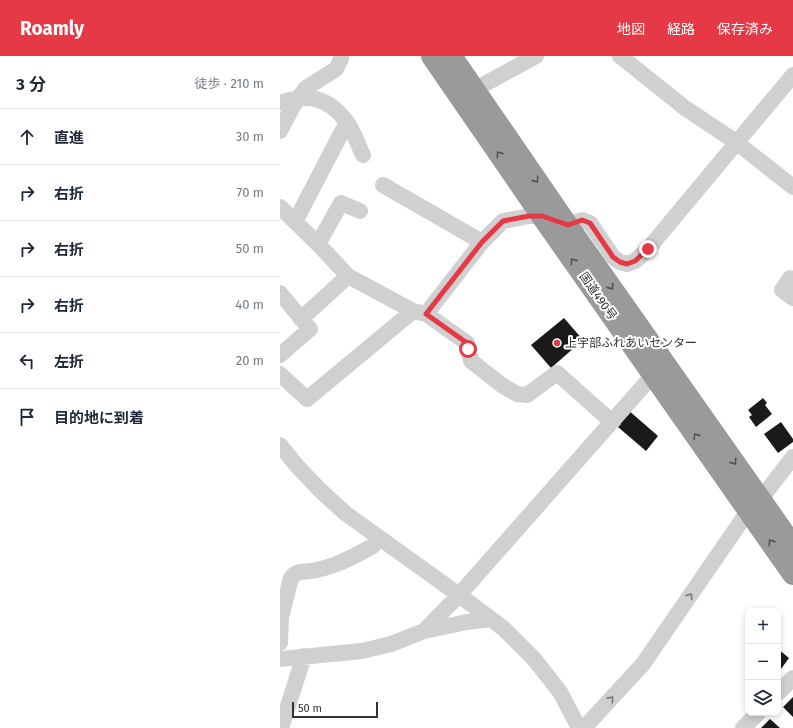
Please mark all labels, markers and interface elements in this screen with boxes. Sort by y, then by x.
text: Roamly [20,17,84,40]
text: 地図 [617,21,645,38]
text: 経路 [667,21,695,38]
text: 保存済み [717,21,773,38]
text: 3 分 [16,74,46,95]
text: 徒歩 · 210 m [194,76,264,91]
icon: ahead [16,126,38,148]
text: 直進 [54,129,84,147]
text: 30 m [236,129,264,144]
one-way arrow [496,151,504,158]
one-way arrow [531,176,538,183]
icon: right [16,182,38,204]
text: 右折 [54,185,84,203]
text: 70 m [237,185,264,200]
icon: right [16,238,38,260]
route end [639,240,657,258]
text: 右折 [54,241,84,259]
text: 50 m [236,241,264,256]
one-way arrow [570,258,578,265]
street label: 国道490号 [576,269,620,323]
one-way arrow [606,283,614,290]
icon: right [16,294,38,316]
text: 右折 [54,297,84,315]
text: 40 m [235,297,264,312]
place label: 上宇部ふれあいセンター [565,336,697,350]
marker: 上宇部ふれあいセンター [552,338,562,348]
route start [459,340,477,358]
icon: left [16,350,38,372]
text: 左折 [54,353,84,371]
text: 20 m [236,353,264,368]
icon: arrive [16,406,38,428]
text: 目的地に到着 [54,409,144,427]
one-way arrow [693,433,701,440]
one-way arrow [729,458,737,465]
one-way arrow [769,540,776,547]
one-way arrow [685,593,692,600]
map controls [745,608,781,716]
button: + [745,608,781,644]
button: − [745,644,781,680]
button: layers [745,680,781,716]
one-way arrow [606,696,613,704]
scale bar [292,700,378,719]
text: 50 m [298,702,322,715]

